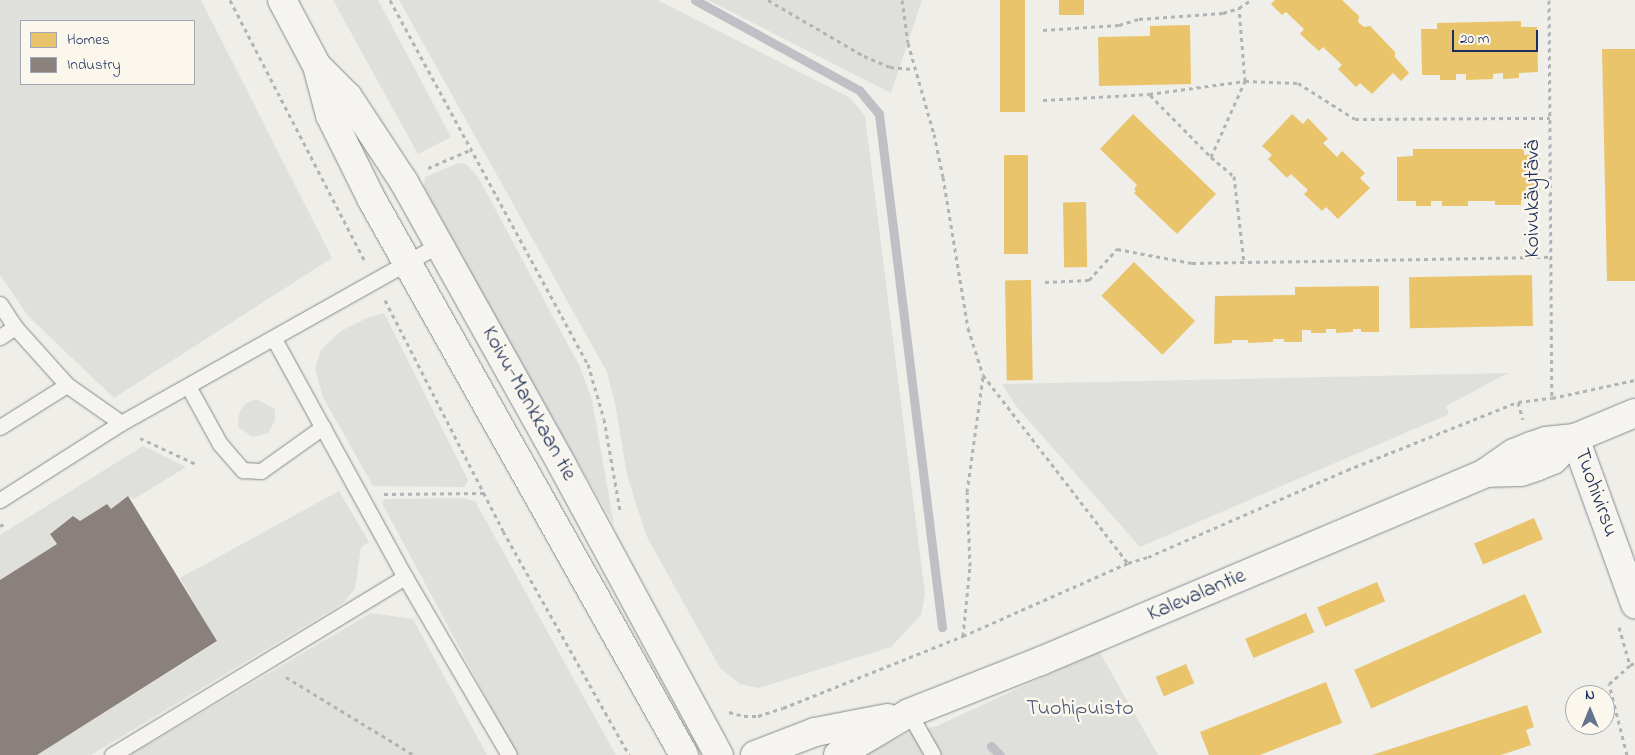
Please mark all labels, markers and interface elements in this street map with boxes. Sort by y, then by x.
legend [20,20,195,85]
scale bar [1455,20,1541,52]
text: 20 m [1460,28,1489,50]
text: Homes [67,29,110,51]
text: Industry [67,54,121,76]
street label: Koivukäytävä [1521,140,1547,258]
street label: Koivu-Mankkaan tie [475,322,581,486]
street label: Tuohivirsu [1567,445,1623,541]
street label: Kalevalantie [1144,564,1250,628]
north arrow [1565,685,1615,735]
text: N [1585,685,1595,706]
park label: Tuohipuisto [1026,697,1134,723]

